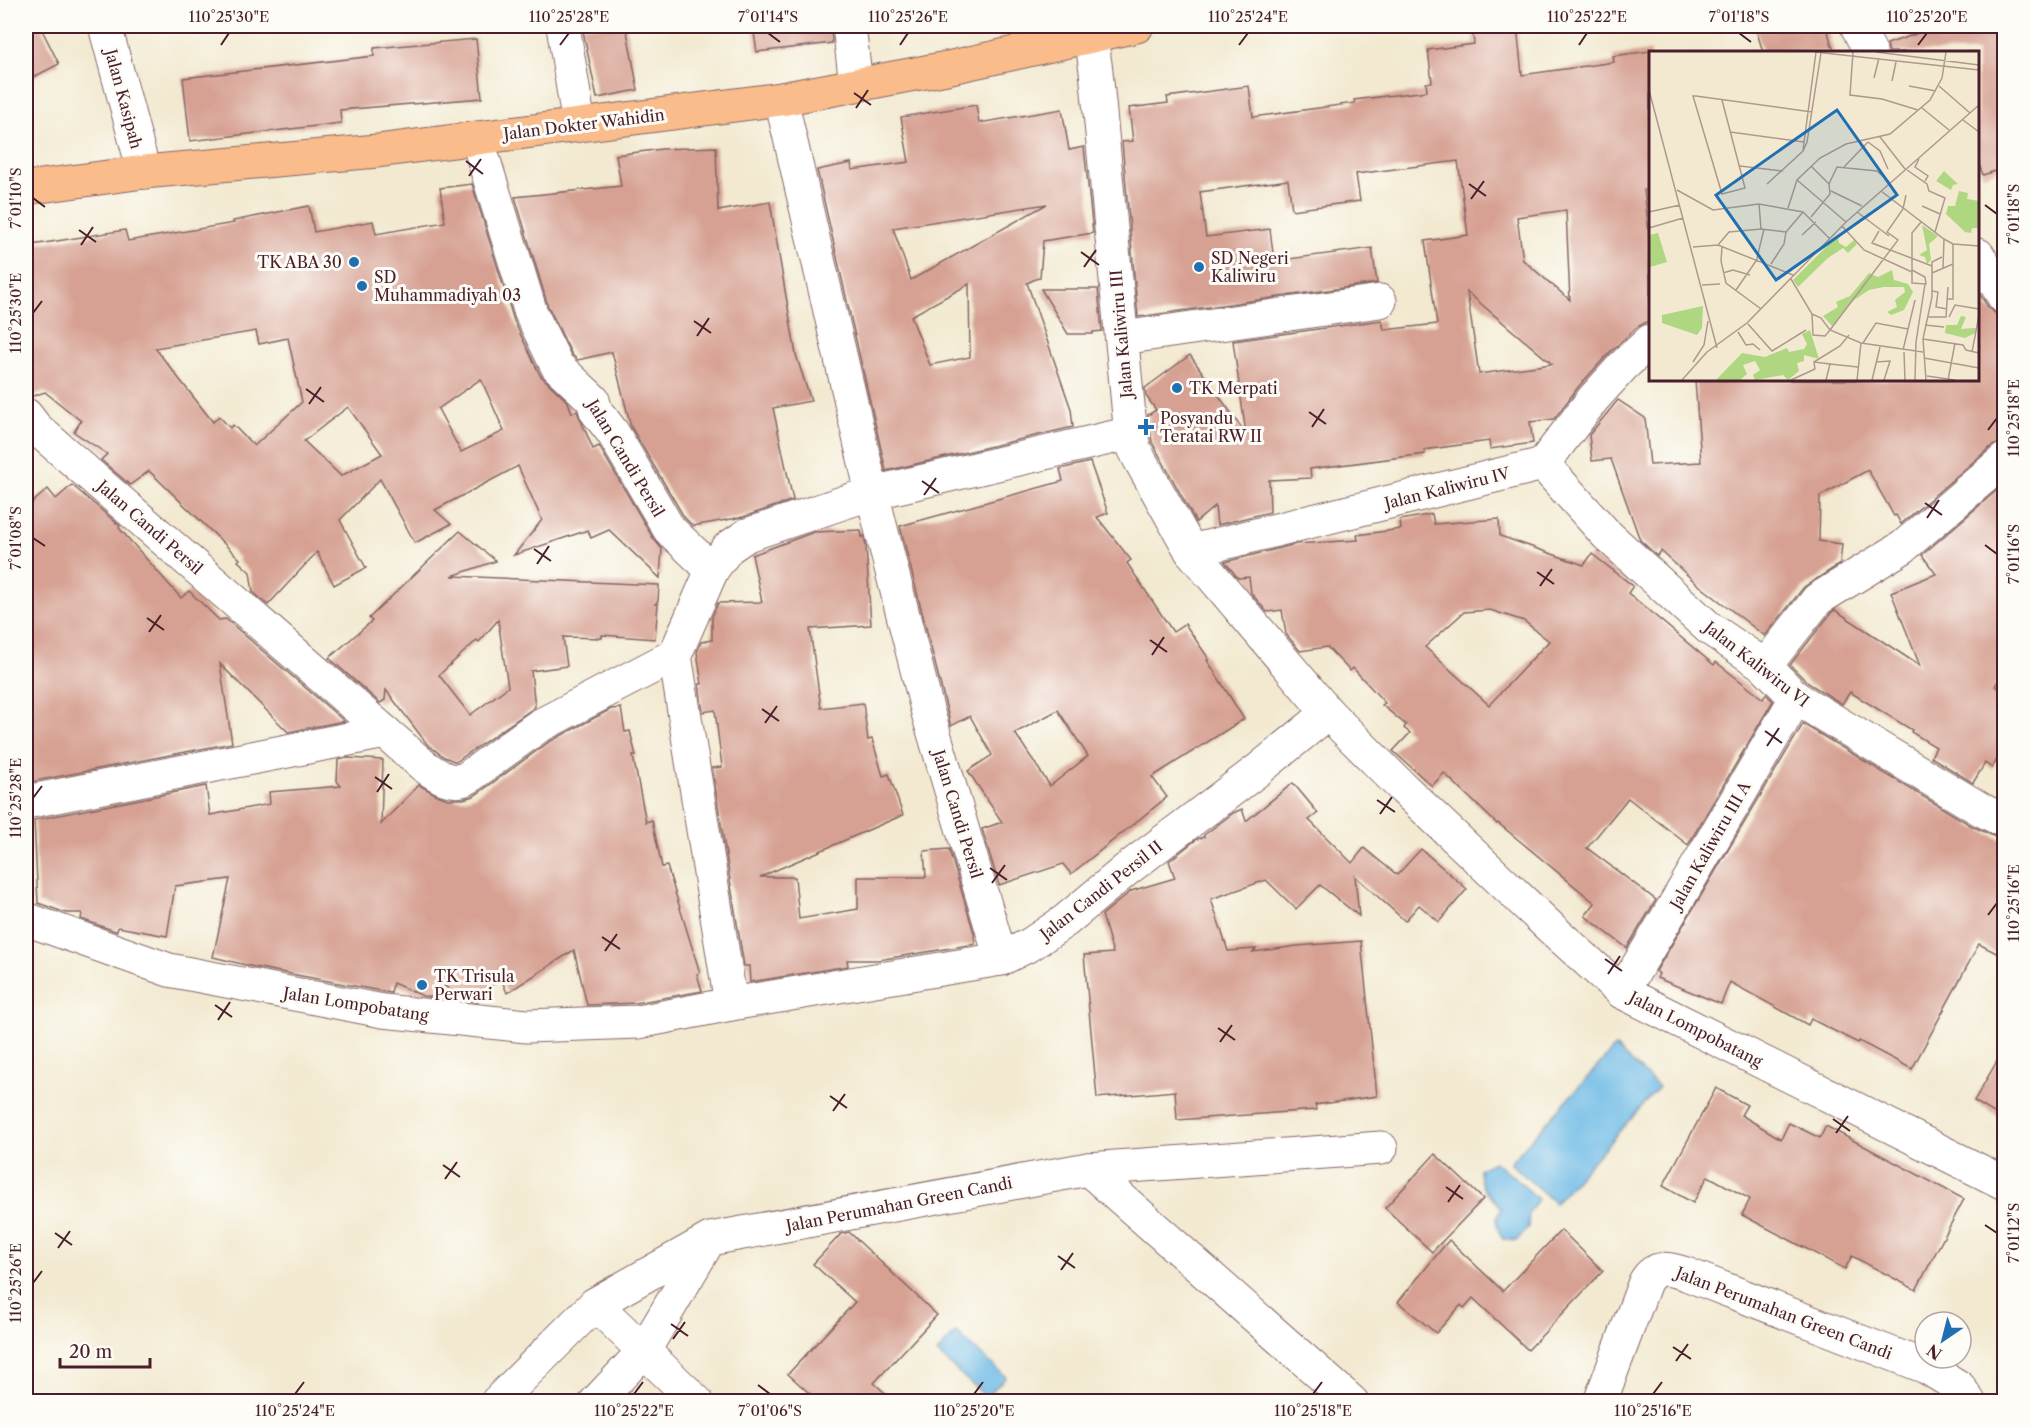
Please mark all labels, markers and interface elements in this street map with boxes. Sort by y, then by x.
text: 110°25'30"E [189,7,269,26]
text: 110°25'28"E [529,7,609,26]
text: 7°01'14"S [738,7,798,26]
text: 110°25'26"E [868,7,948,26]
text: 110°25'24"E [1208,7,1288,26]
text: 110°25'22"E [1547,7,1627,26]
text: 7°01'18"S [1709,7,1770,26]
text: 110°25'20"E [1886,7,1968,26]
street label: Jalan Kasipah [100,44,147,151]
inset map [1649,51,1979,381]
street label: Jalan Dokter Wahidin [499,104,666,144]
text: 7°01'10"S [6,167,25,229]
text: 7°01'18"S [2004,183,2023,244]
place label: SD Negeri Kaliwiru [1211,248,1289,286]
place label: TK ABA 30 [257,252,342,272]
marker: TK ABA 30 [347,255,361,269]
marker: SD Negeri Kaliwiru [1192,260,1206,274]
place label: SD Muhammadiyah 03 [374,267,521,305]
street label: Jalan Kaliwiru III [1105,269,1137,402]
text: 110°25'30"E [6,273,25,353]
marker: SD Muhammadiyah 03 [355,279,369,293]
place label: TK Merpati [1189,378,1278,398]
text: 110°25'18"E [2004,379,2023,457]
marker: TK Merpati [1170,381,1184,395]
street label: Jalan Candi Persil [582,393,669,521]
place label: Posyandu Teratai RW II [1160,408,1262,446]
marker: Posyandu Teratai RW II [1137,418,1155,436]
street label: Jalan Kaliwiru IV [1379,463,1512,514]
street label: Jalan Candi Persil [91,474,207,578]
text: 7°01'08"S [6,506,25,570]
text: 7°01'16"S [2004,524,2023,584]
street label: Jalan Kaliwiru VI [1698,615,1813,711]
street label: Jalan Candi Persil [928,744,987,881]
text: 110°25'28"E [6,758,25,838]
street label: Jalan Kaliwiru III A [1664,777,1755,915]
street label: Jalan Candi Persil II [1033,836,1166,946]
text: 110°25'16"E [2004,864,2023,942]
place label: TK Trisula Perwari [434,966,515,1004]
marker: TK Trisula Perwari [415,978,429,992]
street label: Jalan Lompobatang [279,982,431,1025]
street label: Jalan Lompobatang [1623,985,1766,1071]
street label: Jalan Perumahan Green Candi [781,1172,1014,1236]
text: 7°01'12"S [2004,1203,2023,1263]
text: 110°25'26"E [6,1243,25,1323]
street label: Jalan Perumahan Green Candi [1670,1261,1895,1364]
north arrow [1913,1310,1973,1370]
scale bar [60,1331,150,1369]
text: N [1923,1340,1946,1364]
text: 20 m [69,1341,113,1363]
text: 110°25'24"E [255,1401,335,1420]
text: 110°25'22"E [594,1401,674,1420]
text: 7°01'06"S [738,1401,802,1420]
text: 110°25'20"E [933,1401,1015,1420]
text: 110°25'18"E [1274,1401,1352,1420]
text: 110°25'16"E [1614,1401,1692,1420]

